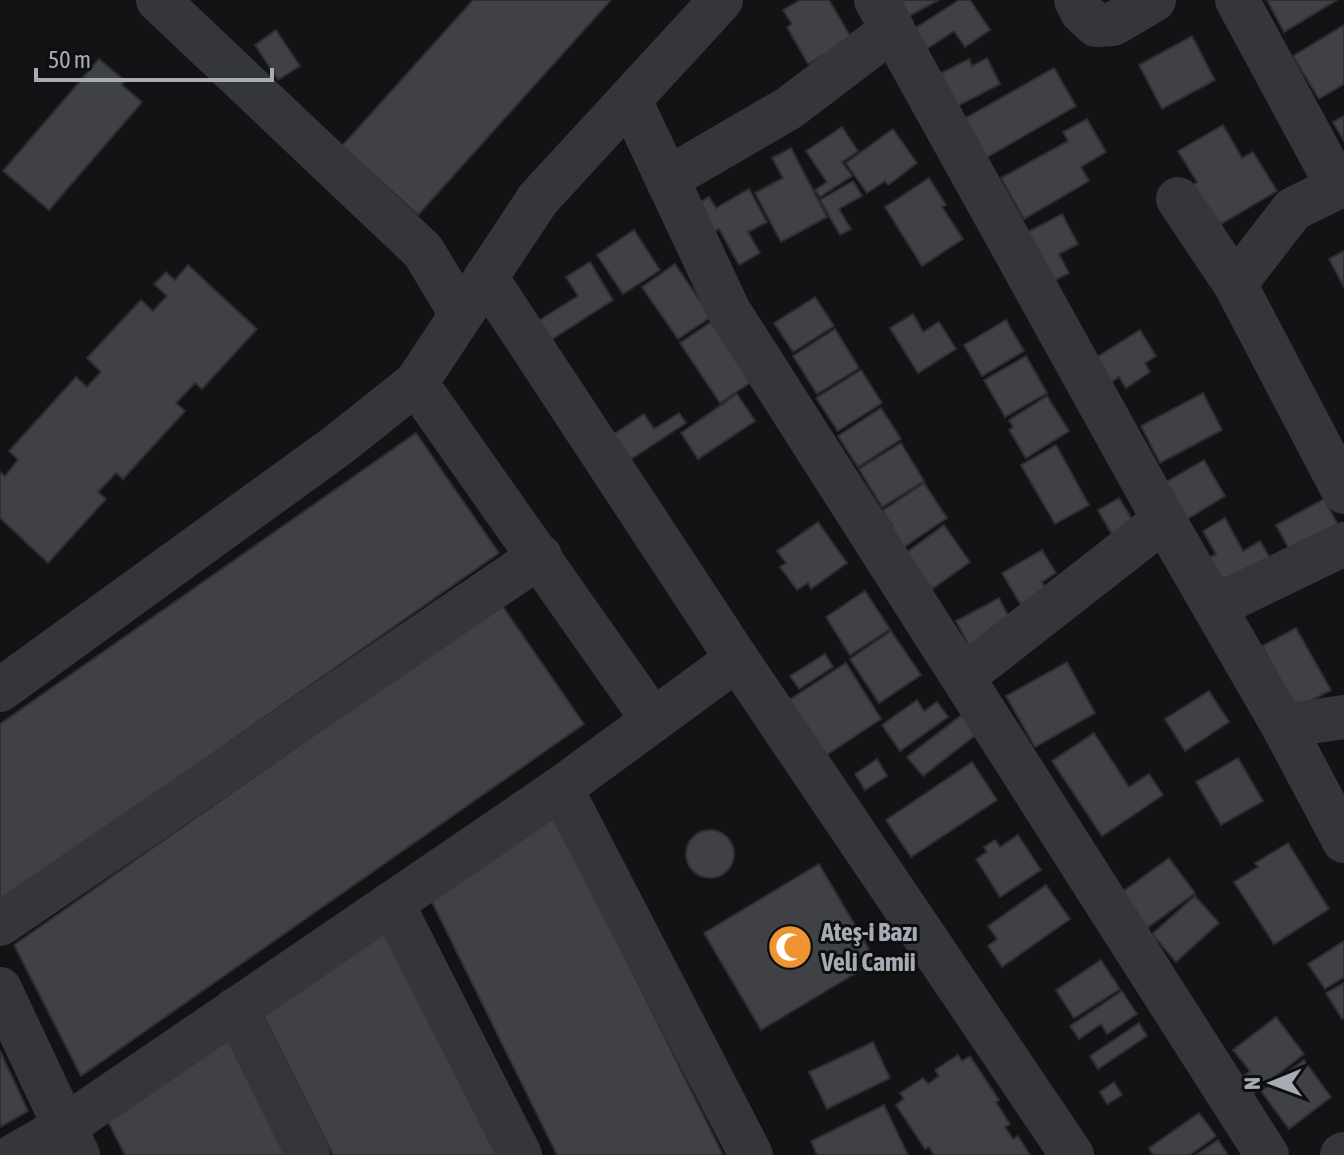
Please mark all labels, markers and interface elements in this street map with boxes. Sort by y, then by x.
scale bar [36,32,272,82]
text: 50 m [48,46,91,73]
place label: Ateş-i Bazı Veli Camii [820,917,918,977]
mosque icon: Ateş-i Bazı Veli Camii [766,923,814,971]
north arrow [1232,1043,1312,1123]
text: N [1239,1077,1265,1090]

